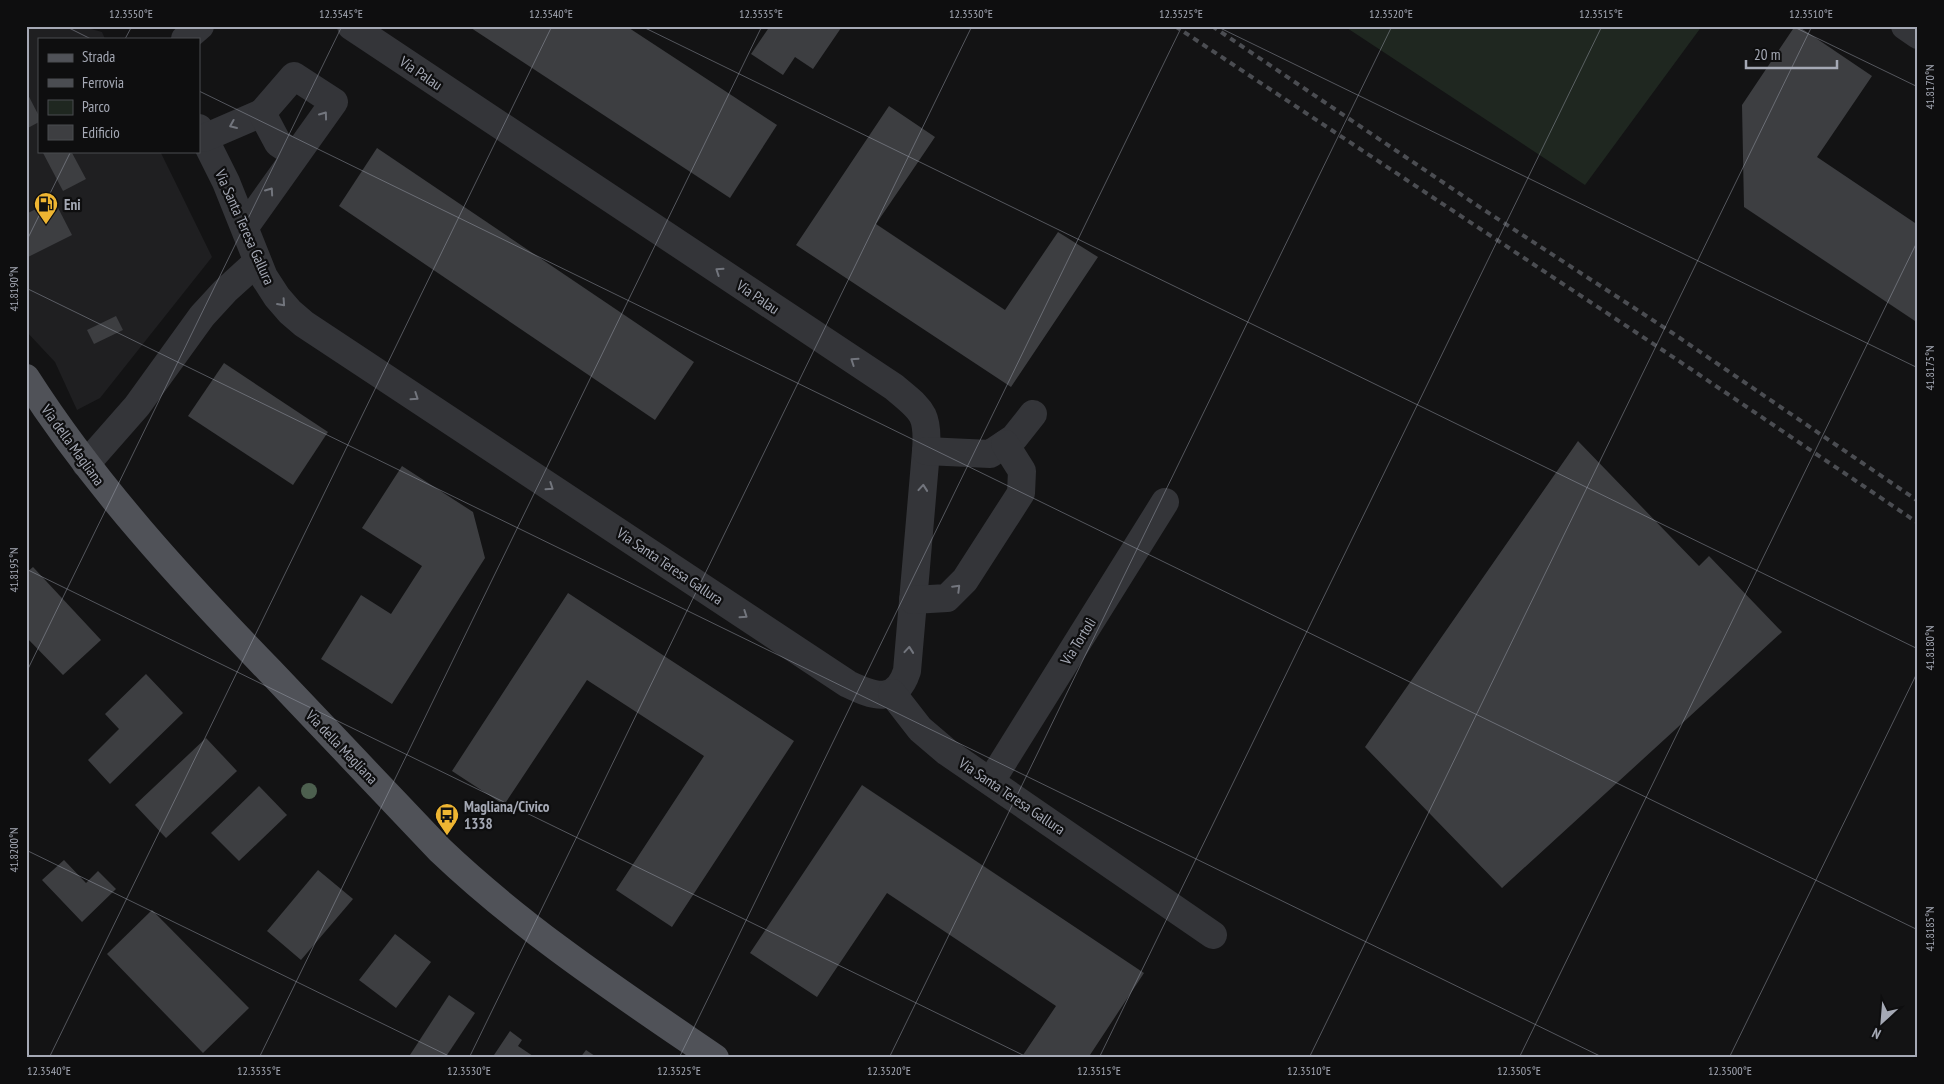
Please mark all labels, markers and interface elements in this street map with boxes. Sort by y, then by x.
text: 12.3550°E [109,6,153,21]
text: 12.3545°E [319,6,363,21]
text: 12.3540°E [529,6,573,21]
text: 12.3535°E [739,6,783,21]
text: 12.3530°E [949,6,993,21]
text: 12.3525°E [1159,6,1203,21]
text: 12.3520°E [1369,6,1413,21]
text: 12.3515°E [1579,6,1623,21]
text: 12.3510°E [1789,6,1833,21]
legend [38,38,200,152]
scale bar [1746,38,1838,70]
text: 20 m [1754,45,1780,64]
text: Strada [82,47,115,66]
street label: Via Palau [395,51,446,94]
text: 41.8170°N [1922,64,1937,110]
text: Ferrovia [82,73,124,92]
text: Parco [82,97,110,116]
one-way arrow [318,112,327,121]
one-way arrow [229,119,238,130]
text: Edificio [82,123,120,142]
street label: Via Santa Teresa Gallura [211,165,279,288]
one-way arrow [264,187,273,197]
fuel station icon: Eni [33,191,59,225]
place label: Eni [64,195,81,214]
text: 41.8190°N [6,266,21,312]
one-way arrow [715,267,724,277]
street label: Via Palau [732,275,783,318]
one-way arrow [276,298,285,307]
text: 41.8175°N [1922,345,1937,391]
one-way arrow [850,358,860,367]
one-way arrow [409,391,418,400]
street label: Via della Magliana [37,400,109,489]
one-way arrow [545,480,554,490]
one-way arrow [917,484,928,492]
street label: Via Santa Teresa Gallura [612,523,727,609]
text: 41.8195°N [6,547,21,593]
one-way arrow [952,585,961,594]
one-way arrow [738,609,748,618]
street label: Via Tortolì [1056,614,1100,669]
text: 41.8180°N [1922,625,1937,671]
one-way arrow [903,646,914,654]
street label: Via della Magliana [301,705,382,788]
street label: Via Santa Teresa Gallura [954,753,1069,839]
place label: Magliana/Civico 1338 [464,797,550,833]
bus stop icon: Magliana/Civico 1338 [434,802,460,836]
text: 41.8200°N [6,827,21,873]
text: 41.8185°N [1922,906,1937,952]
north arrow [1856,996,1906,1046]
text: N [1869,1024,1884,1043]
text: 12.3540°E [27,1063,71,1078]
text: 12.3535°E [237,1063,281,1078]
text: 12.3530°E [447,1063,491,1078]
text: 12.3525°E [657,1063,701,1078]
text: 12.3520°E [867,1063,911,1078]
text: 12.3515°E [1077,1063,1121,1078]
text: 12.3510°E [1287,1063,1331,1078]
text: 12.3505°E [1497,1063,1541,1078]
text: 12.3500°E [1708,1063,1752,1078]

